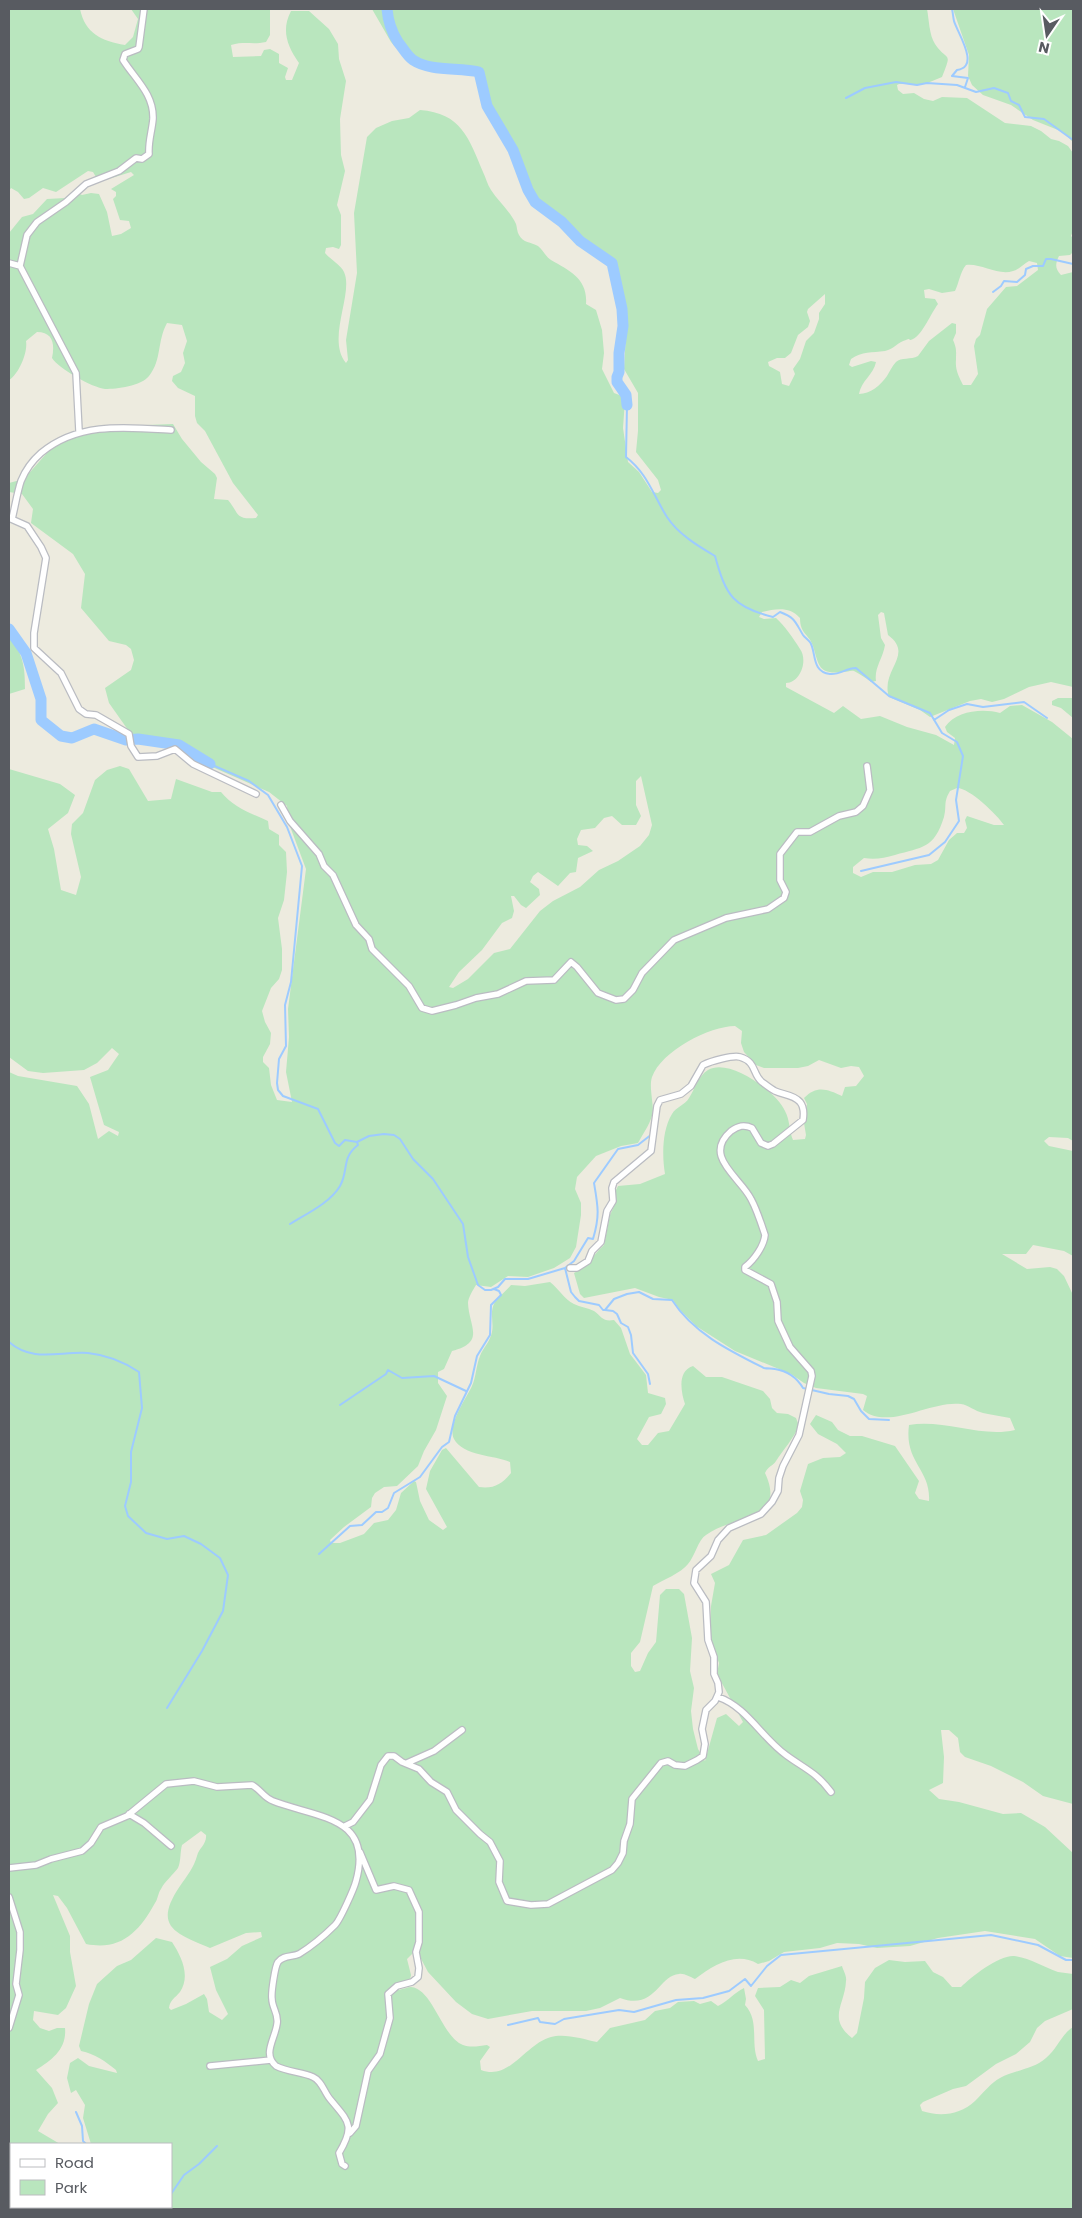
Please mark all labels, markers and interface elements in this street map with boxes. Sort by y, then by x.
north arrow [1022,10,1072,60]
text: N [1037,37,1051,59]
legend [10,2143,172,2208]
text: Road [55,2152,94,2173]
text: Park [55,2177,87,2198]

